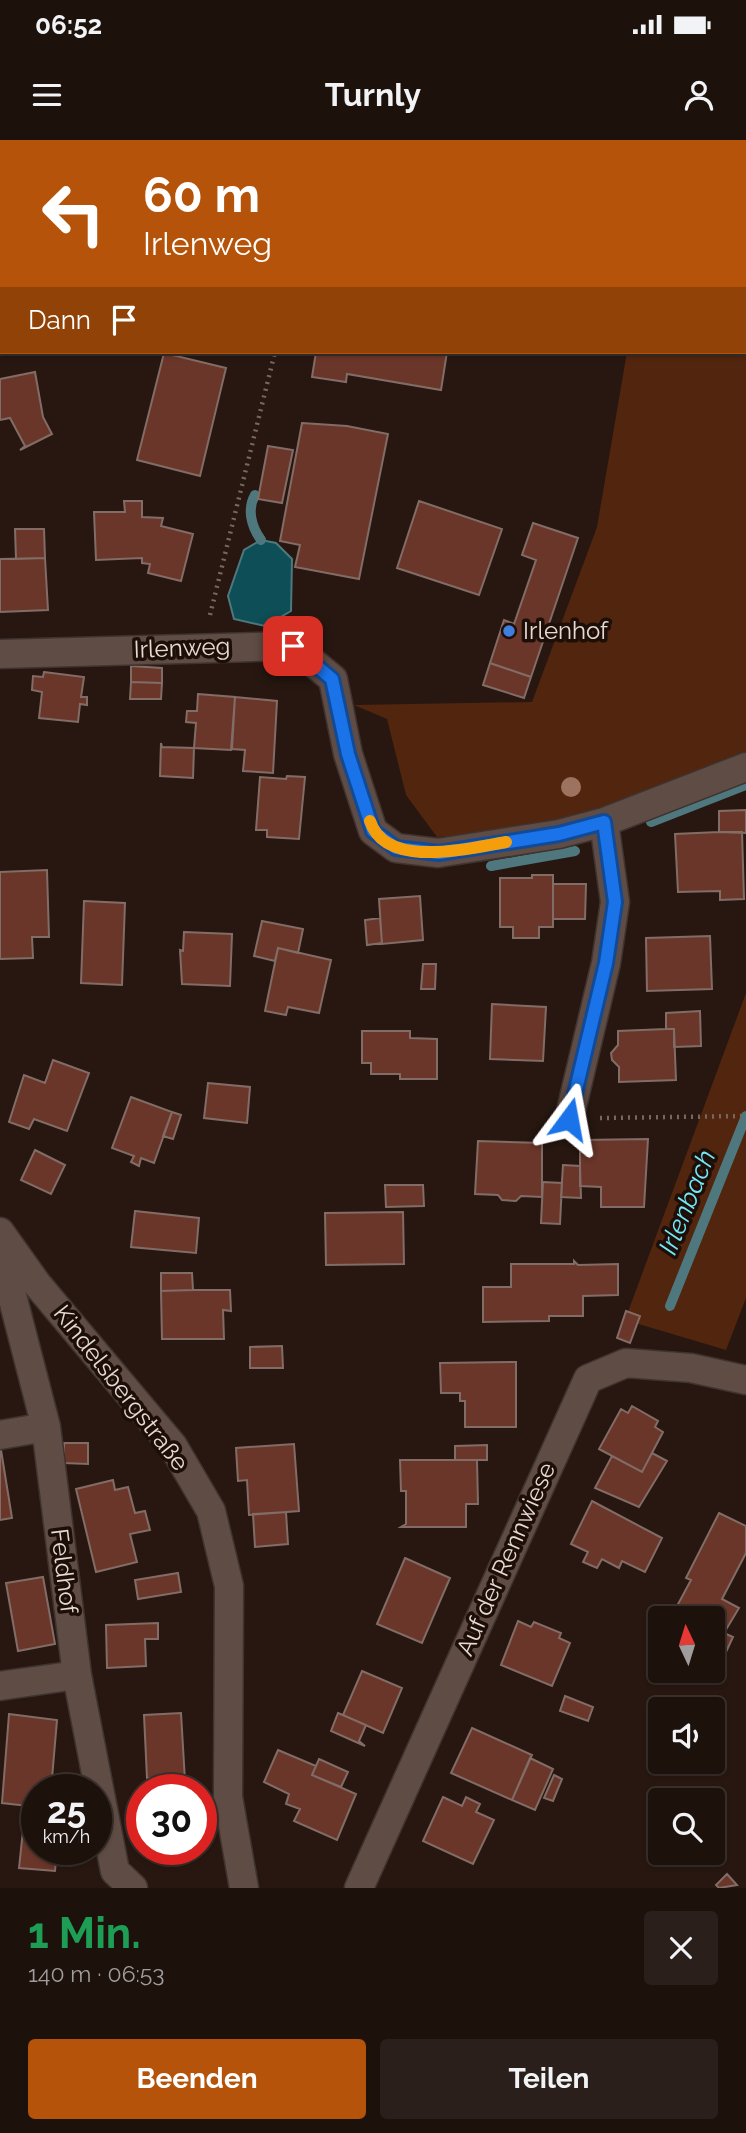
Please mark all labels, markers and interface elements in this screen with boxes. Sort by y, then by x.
text: 06:52 [35,10,102,40]
icon: menu [28,76,66,114]
text: Turnly [325,76,421,113]
icon: person [680,76,718,114]
text: 60 m [143,166,260,223]
icon: left [28,168,119,259]
text: Irlenweg [143,225,272,262]
icon: arrive [105,301,143,339]
text: Dann [28,305,91,335]
pin [263,616,323,676]
place label: Irlenhof [523,616,609,645]
marker: Irlenhof [501,623,517,639]
icon: arrive [274,627,312,665]
street label: Irlenweg [133,631,231,664]
position arrow [532,1082,606,1156]
water label: Irlenbach [653,1146,721,1258]
street label: Kindelsbergstraße [48,1299,195,1476]
street label: Auf der Rennwiese [450,1458,561,1660]
street label: Feldhof [45,1527,84,1616]
north arrow [648,1606,724,1684]
map controls [648,1606,725,1865]
button: sound [648,1697,725,1774]
speed limit sign: 30 [126,1774,217,1865]
button: search [648,1788,725,1865]
text: 25 [47,1790,86,1831]
text: km/h [43,1826,90,1847]
text: 1 Min. [28,1909,141,1958]
button: close [644,1911,718,1985]
text: 140 m · 06:53 [28,1960,165,1987]
button: Beenden [28,2039,366,2119]
button: Teilen [380,2039,718,2119]

